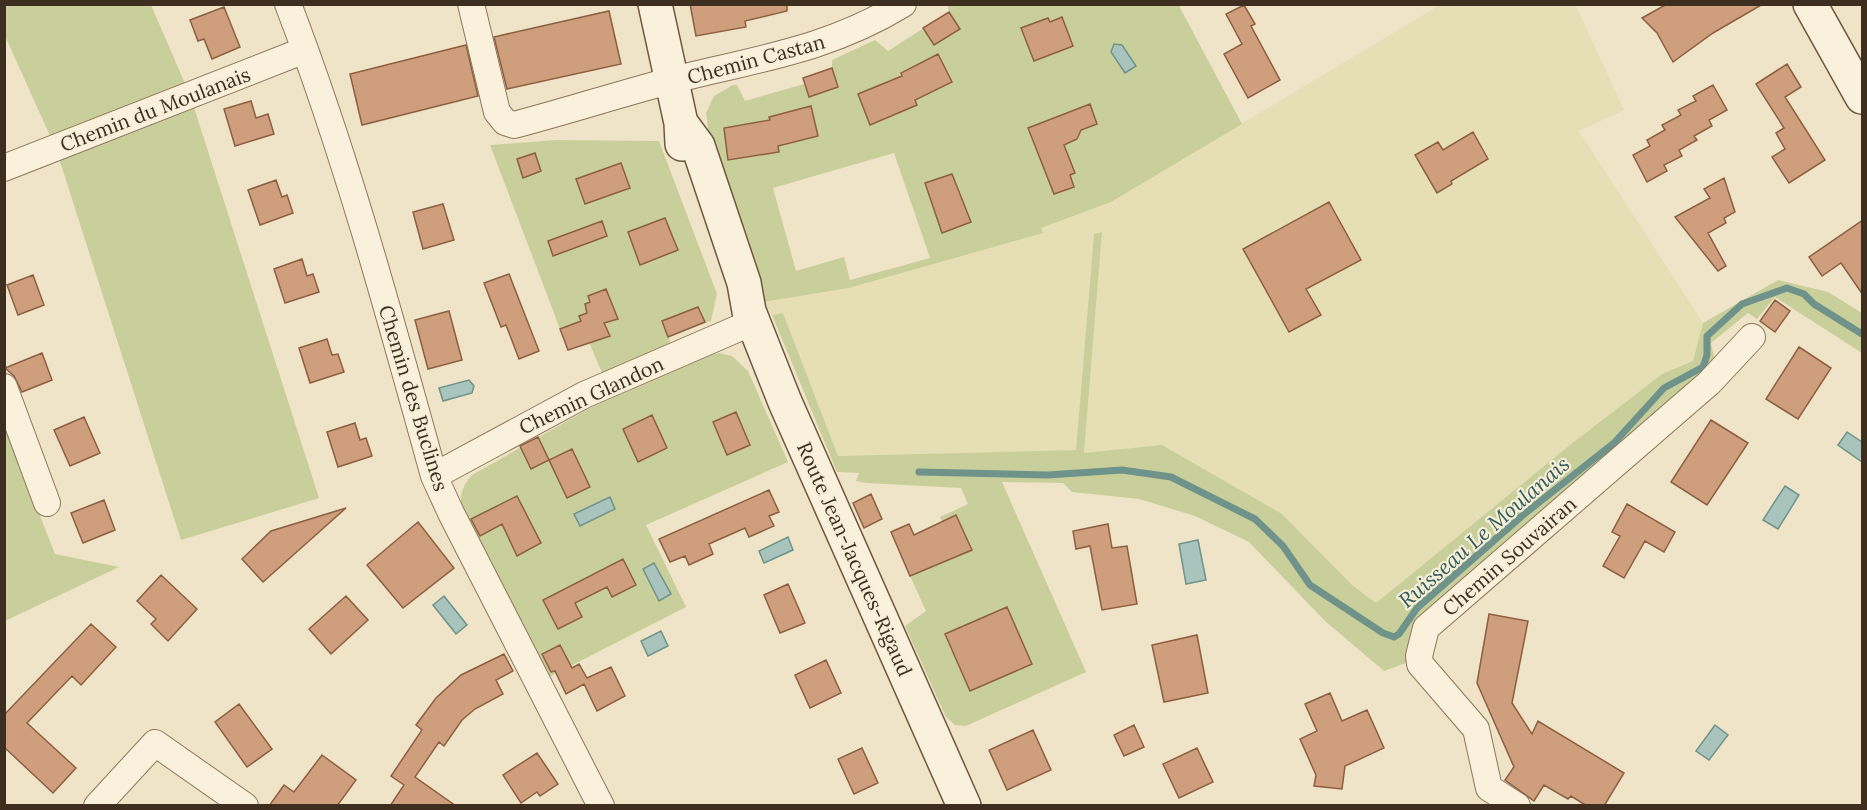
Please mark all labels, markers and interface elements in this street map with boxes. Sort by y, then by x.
street label: Chemin Castan [684,29,828,89]
street label: Chemin du Moulanais [56,61,254,157]
street label: Chemin des Buclines [374,302,454,494]
street label: Chemin Glandon [515,351,667,439]
street label: Route Jean-Jacques-Rigaud [792,438,918,680]
water label: Ruisseau Le Moulanais [1393,450,1575,614]
street label: Chemin Souvairan [1437,491,1581,621]

